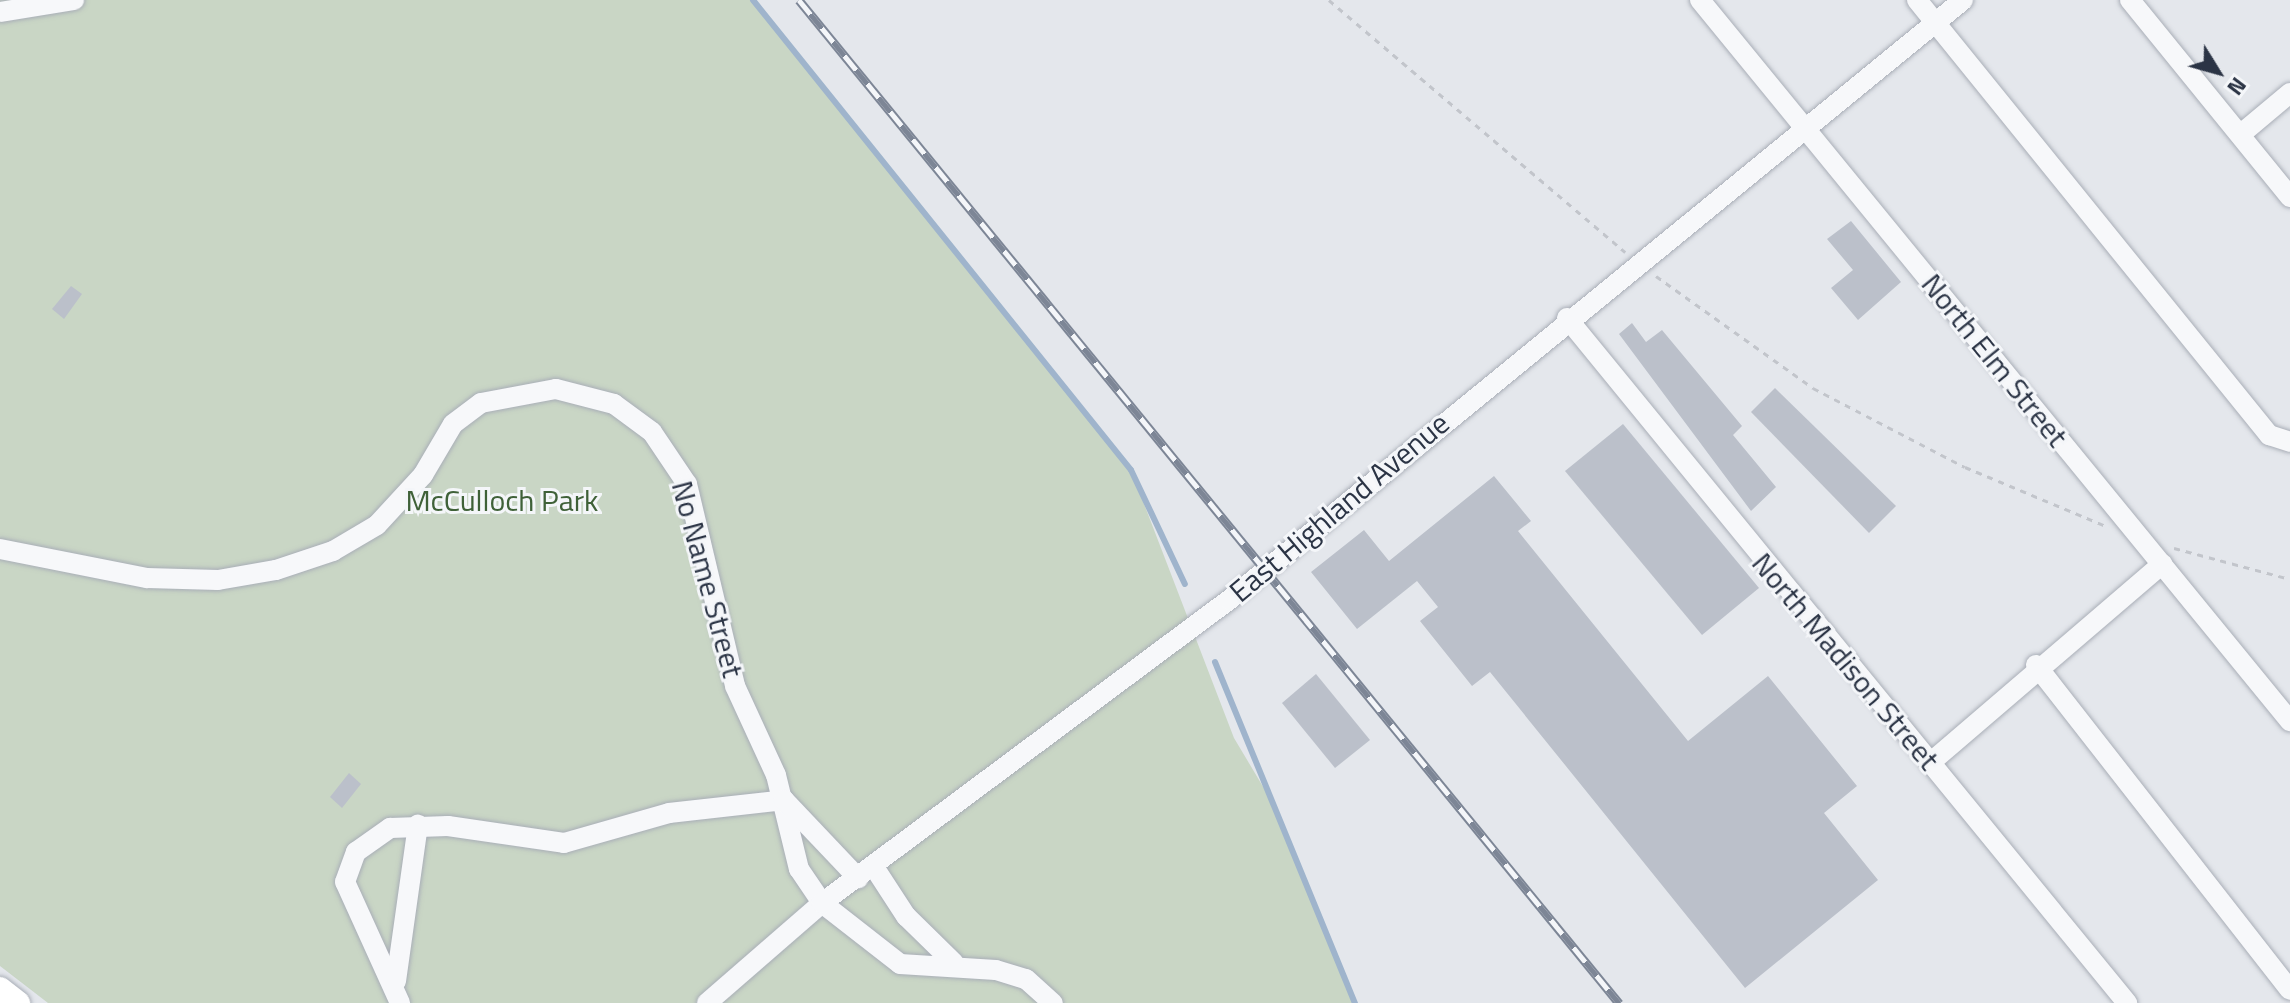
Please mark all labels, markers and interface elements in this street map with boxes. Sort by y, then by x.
north arrow [2178,32,2258,112]
text: N [2219,70,2255,103]
street label: North Elm Street [1914,266,2076,454]
street label: East Highland Avenue [1222,405,1456,609]
street label: No Name Street [664,477,752,681]
park label: McCulloch Park [406,482,598,518]
street label: North Madison Street [1745,545,1947,777]

